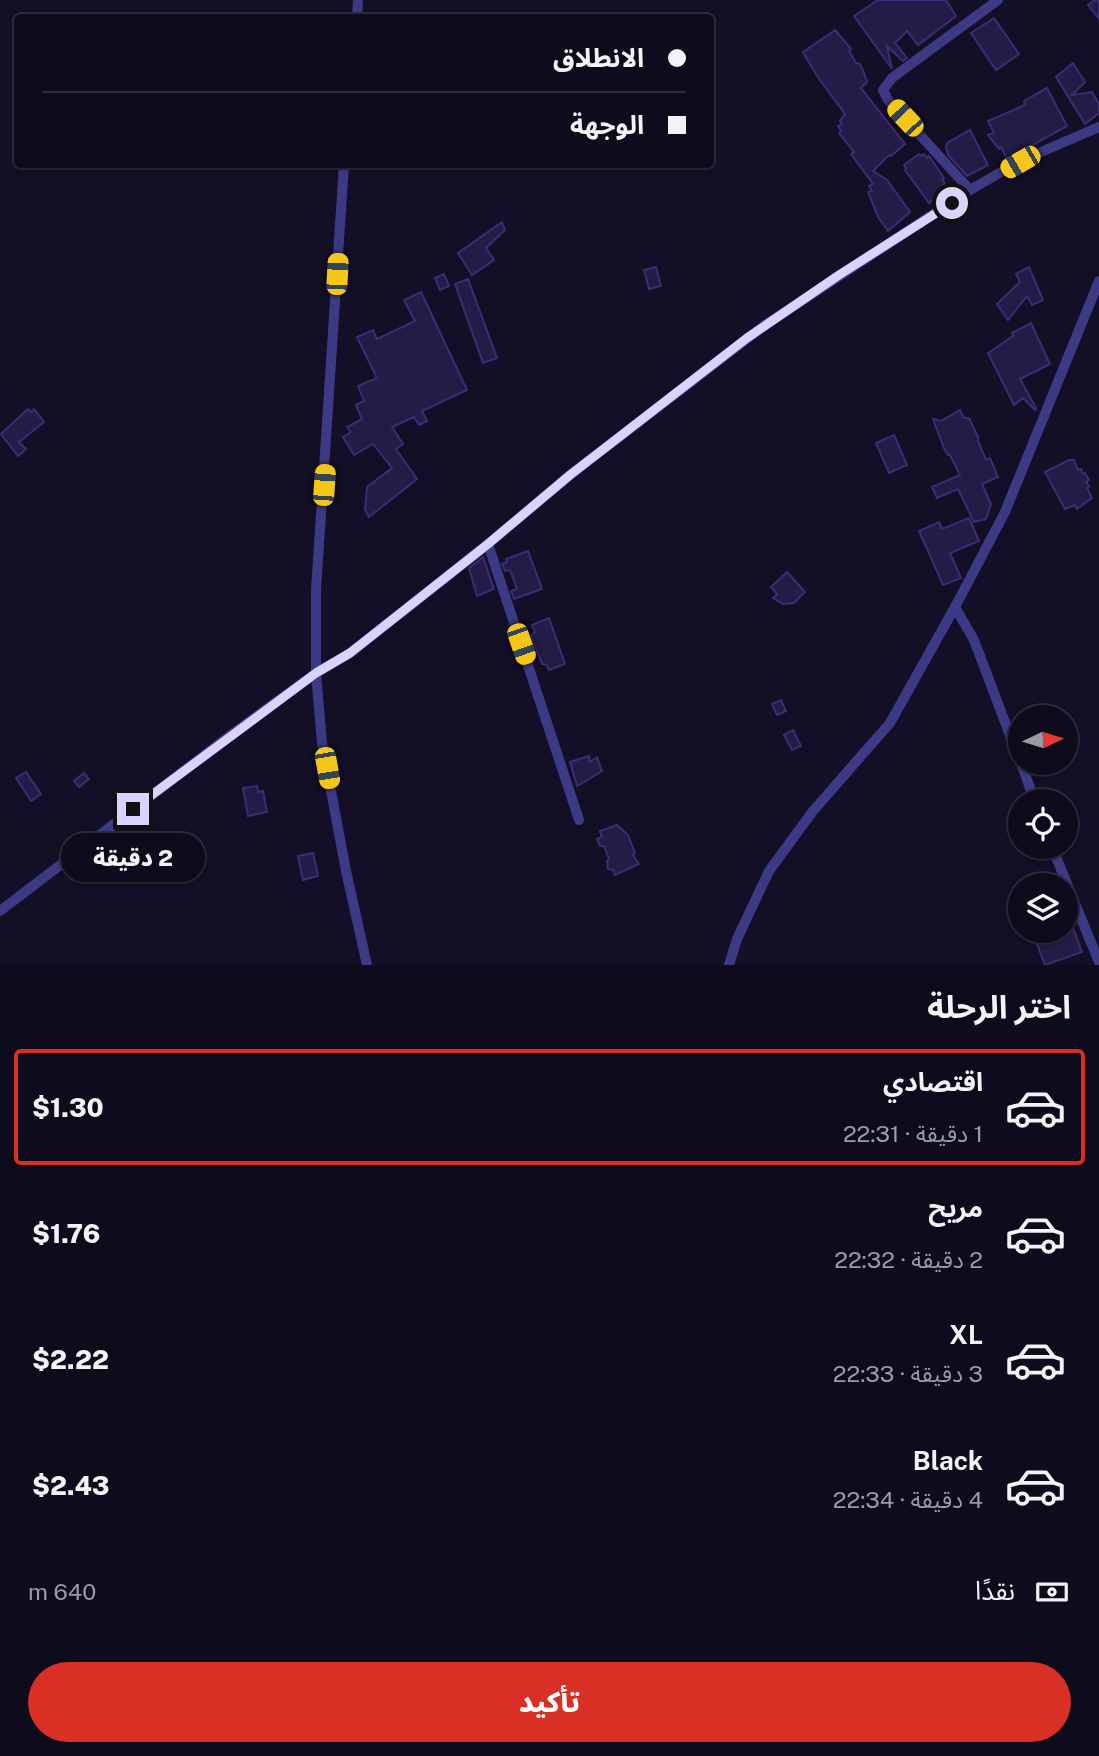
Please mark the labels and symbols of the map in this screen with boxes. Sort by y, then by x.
car [883,95,928,141]
car [997,142,1044,182]
route start [936,187,968,219]
car [326,252,349,296]
car [313,463,336,507]
car [505,621,538,667]
north arrow [1008,705,1078,775]
car [314,745,341,791]
route end [117,793,149,825]
callout: 2 دقيقة [61,834,205,882]

